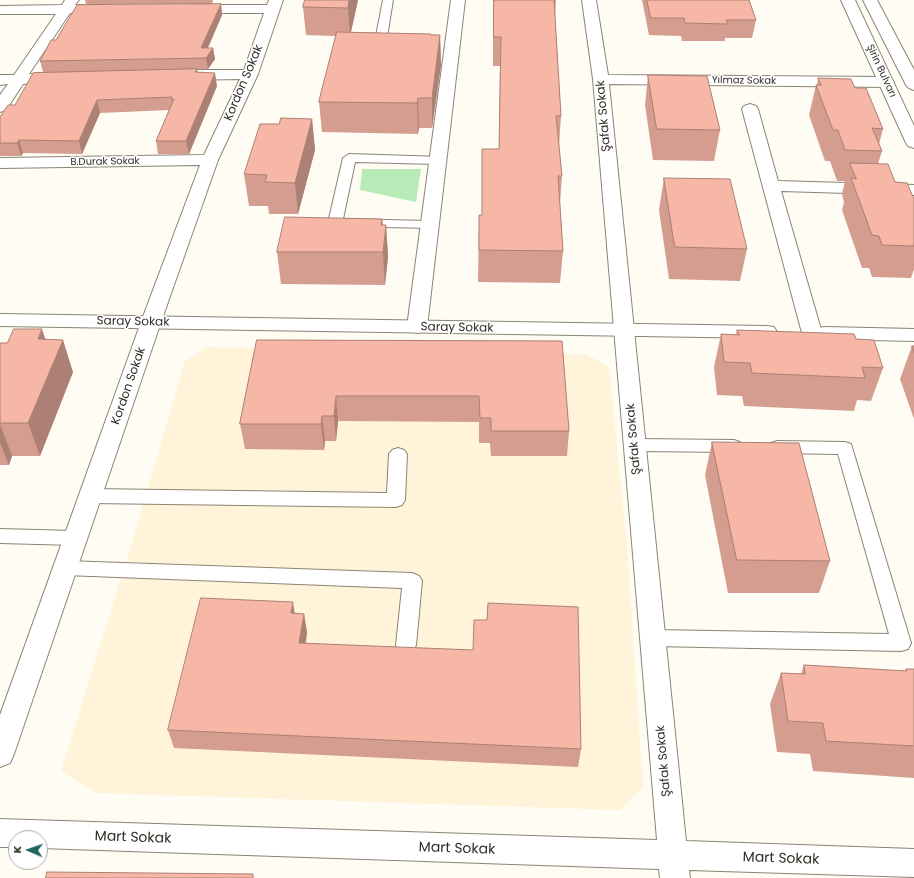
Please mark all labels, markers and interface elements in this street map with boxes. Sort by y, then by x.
street label: Kordon Sokak [222,43,266,123]
street label: Şirin Bulvarı [863,43,899,99]
street label: Yılmaz Sokak [712,74,776,88]
street label: Şafak Sokak [594,80,614,152]
street label: B.Durak Sokak [70,155,140,169]
street label: Saray Sokak [96,314,170,330]
street label: Saray Sokak [420,320,494,336]
street label: Kordon Sokak [109,345,149,427]
street label: Şafak Sokak [624,403,644,475]
street label: Şafak Sokak [654,725,674,797]
street label: Mart Sokak [94,828,172,848]
north arrow [8,830,48,870]
street label: Mart Sokak [418,839,496,859]
text: K [9,846,25,854]
street label: Mart Sokak [742,849,820,869]

